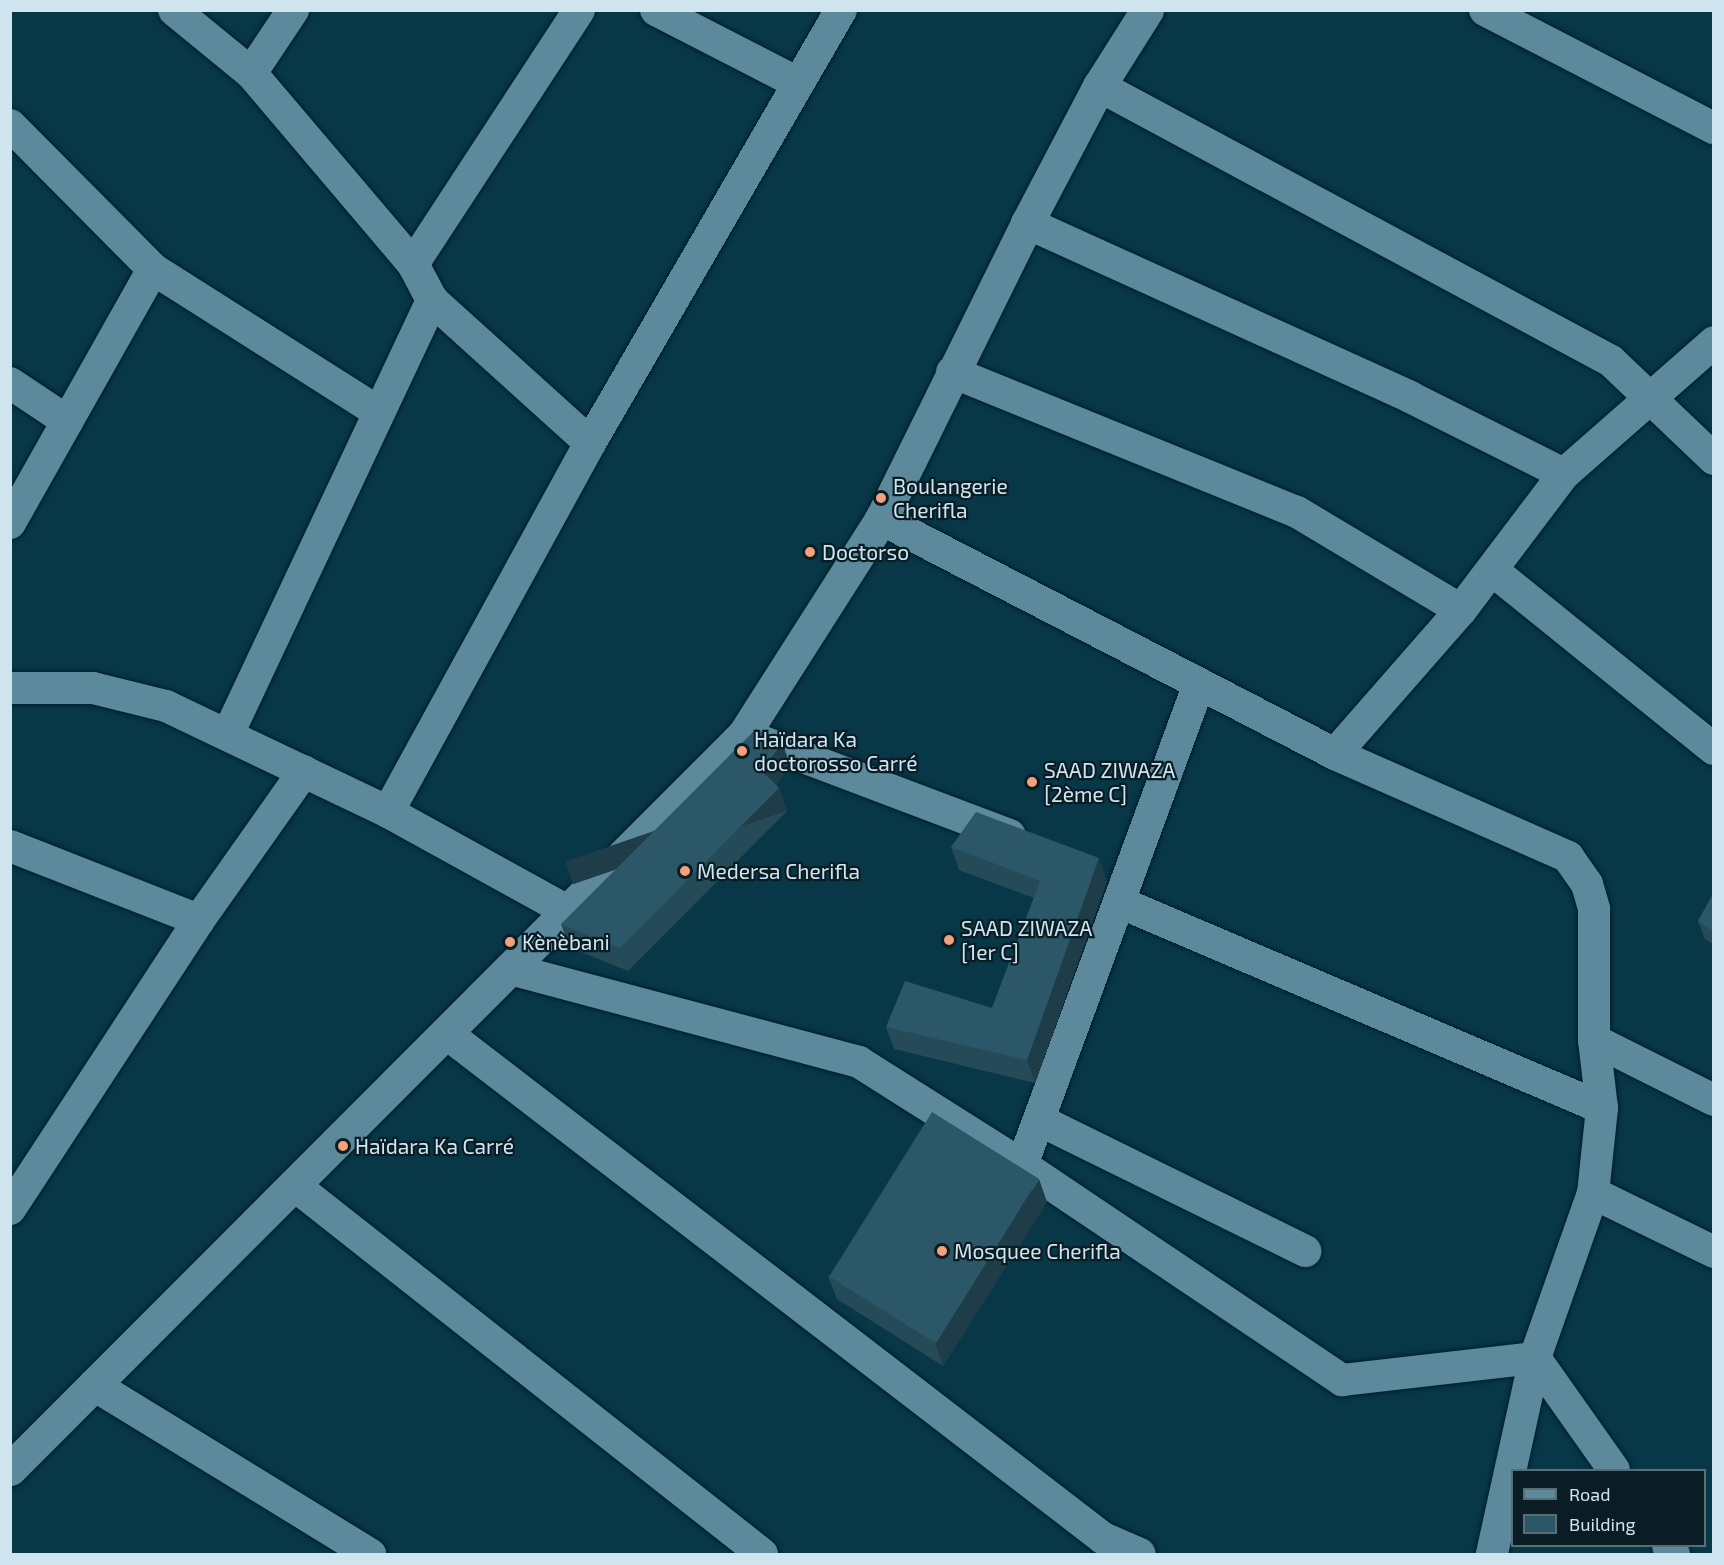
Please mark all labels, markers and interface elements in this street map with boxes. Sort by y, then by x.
place label: Boulangerie Cherifla [893,473,1008,523]
marker: Boulangerie Cherifla [874,491,888,505]
place label: Doctorso [822,539,909,565]
marker: Doctorso [803,545,817,559]
place label: Haïdara Ka doctorosso Carré [754,726,918,776]
marker: Haïdara Ka doctorosso Carré [735,744,749,758]
place label: SAAD ZIWAZA [2ème C] [1044,757,1175,807]
marker: SAAD ZIWAZA [2ème C] [1025,775,1039,789]
place label: Medersa Cherifla [697,858,860,884]
marker: Medersa Cherifla [678,864,692,878]
place label: SAAD ZIWAZA [1er C] [961,915,1092,965]
place label: Kènèbani [522,929,610,955]
marker: SAAD ZIWAZA [1er C] [942,933,956,947]
marker: Kènèbani [503,935,517,949]
place label: Haïdara Ka Carré [355,1133,514,1159]
marker: Haïdara Ka Carré [336,1139,350,1153]
place label: Mosquee Cherifla [954,1238,1121,1264]
marker: Mosquee Cherifla [935,1244,949,1258]
legend [1511,1469,1706,1547]
text: Road [1569,1483,1610,1505]
text: Building [1569,1513,1636,1535]

